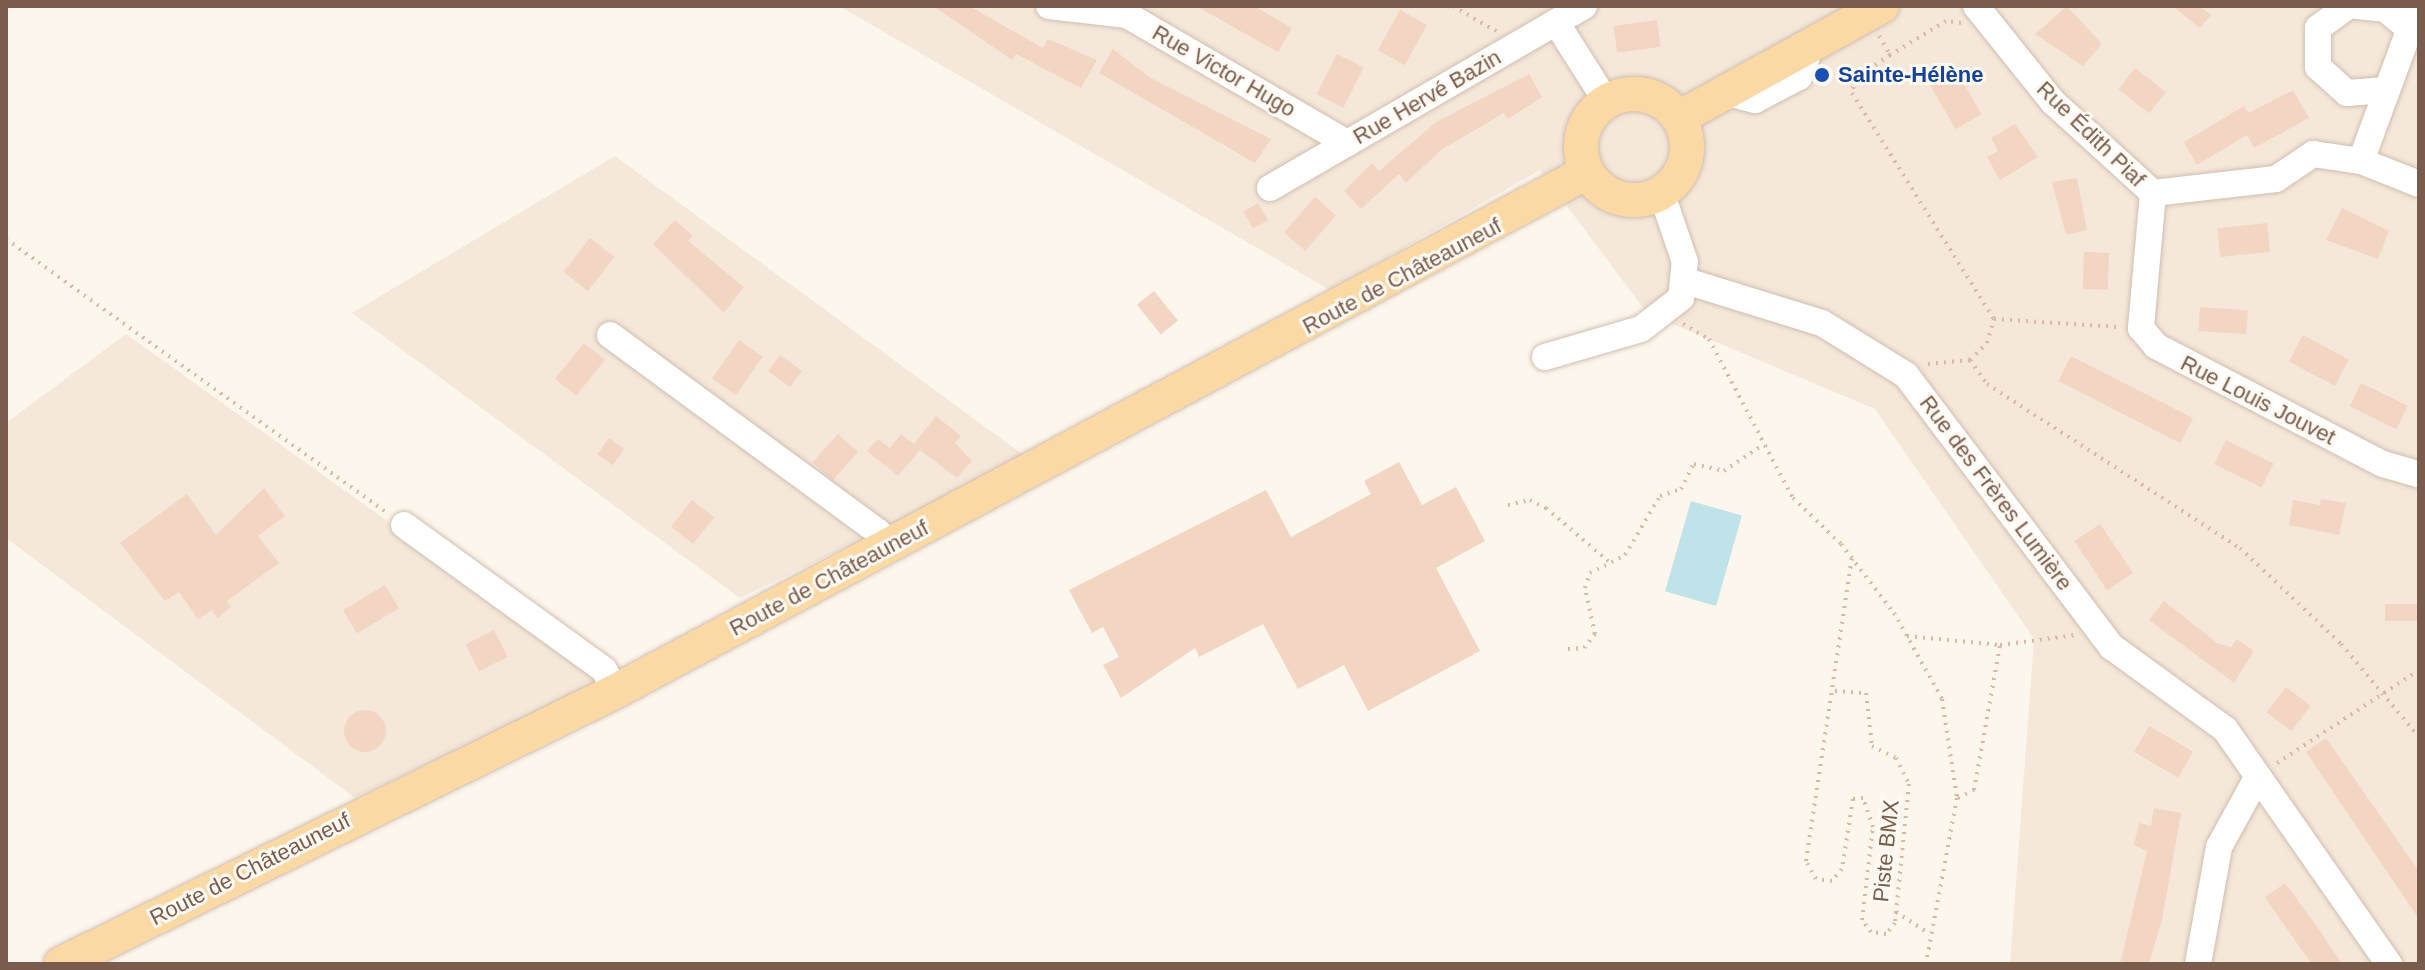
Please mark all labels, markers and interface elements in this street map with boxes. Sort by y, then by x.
street label: Rue Victor Hugo [1148,19,1300,123]
street label: Rue Hervé Bazin [1348,44,1506,150]
place label: Sainte-Hélène [1838,62,1983,88]
marker: Sainte-Hélène [1813,66,1831,84]
street label: Rue Édith Piaf [2031,76,2151,192]
street label: Route de Châteauneuf [1298,212,1506,340]
street label: Rue Louis Jouvet [2176,350,2340,450]
street label: Rue des Frères Lumière [1914,390,2078,596]
street label: Route de Châteauneuf [725,514,933,642]
street label: Piste BMX [1868,799,1904,903]
street label: Route de Châteauneuf [145,807,355,931]

